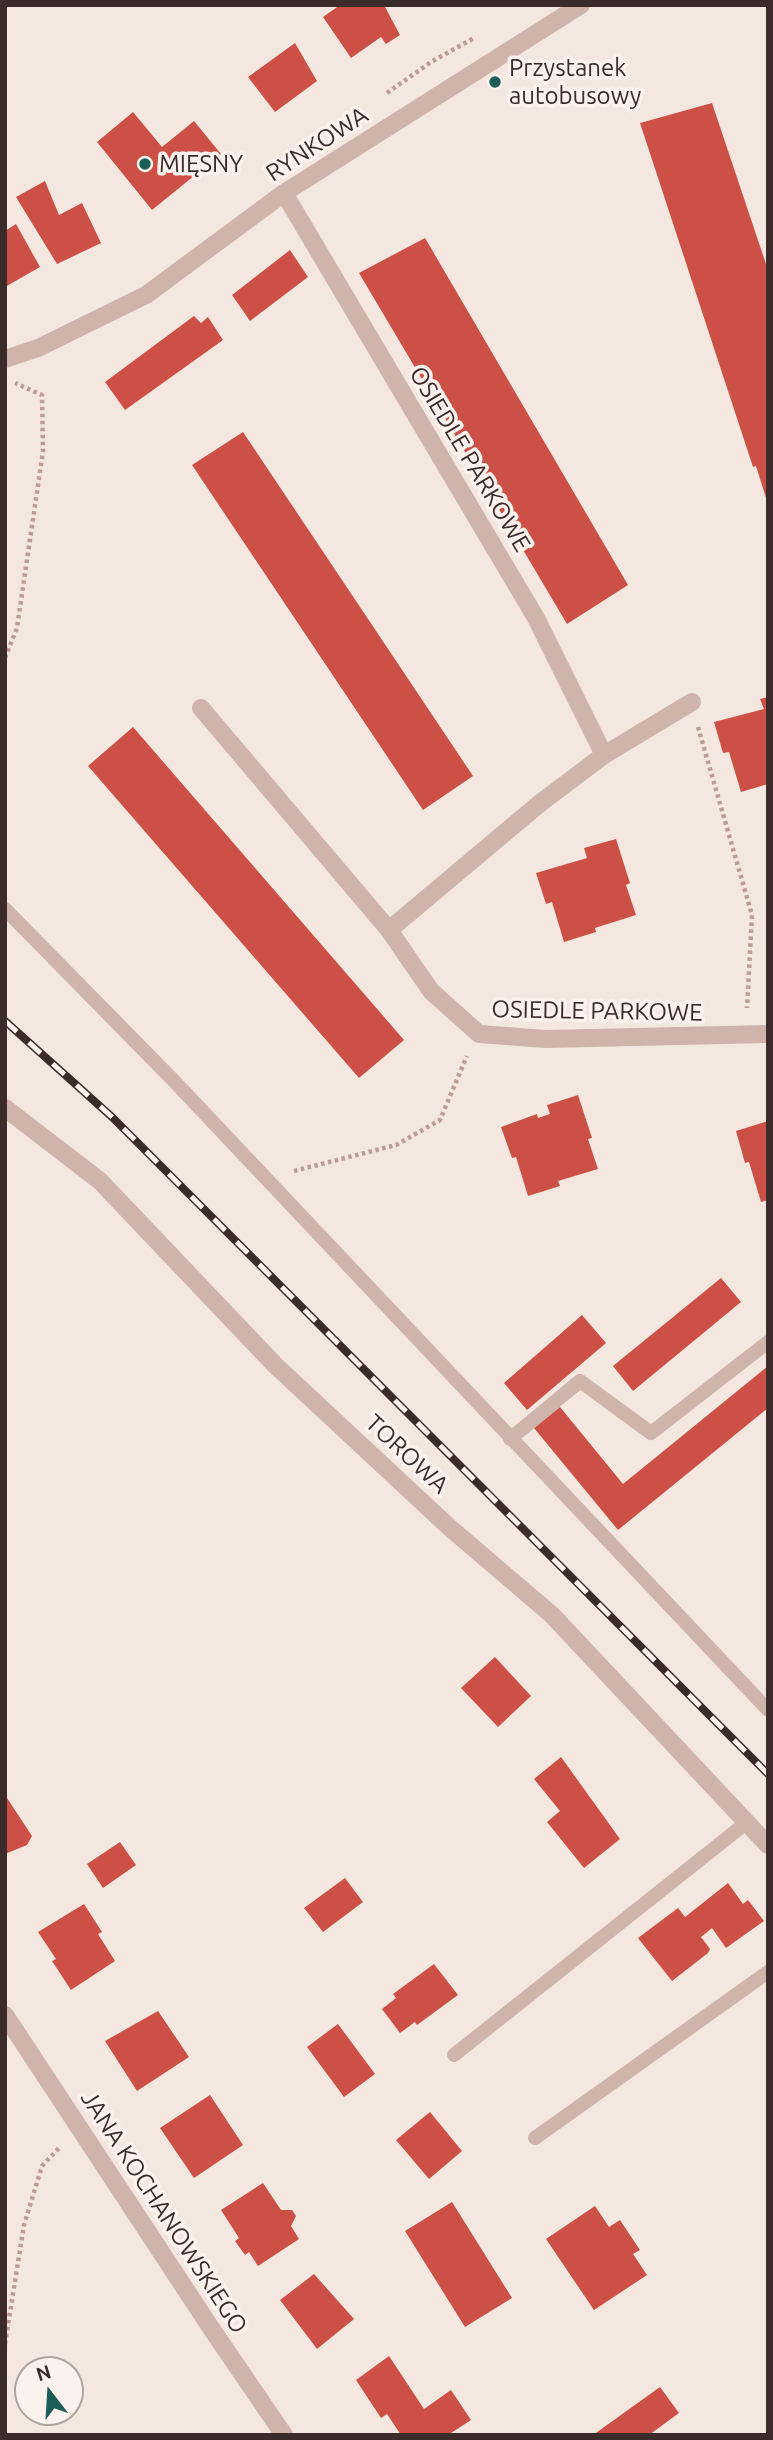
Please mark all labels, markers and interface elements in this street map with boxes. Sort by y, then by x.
place label: Przystanek autobusowy [509,54,641,110]
marker: Przystanek autobusowy [487,74,503,90]
street label: RYNKOWA [261,100,373,188]
place label: MIĘSNY [159,150,243,178]
marker: MIĘSNY [137,156,153,172]
street label: OSIEDLE PARKOWE [403,361,537,557]
street label: OSIEDLE PARKOWE [491,995,703,1027]
street label: TOROWA [360,1408,454,1500]
street label: JANA KOCHANOWSKIEGO [75,2085,253,2339]
north arrow [14,2356,84,2426]
text: N [33,2360,53,2385]

